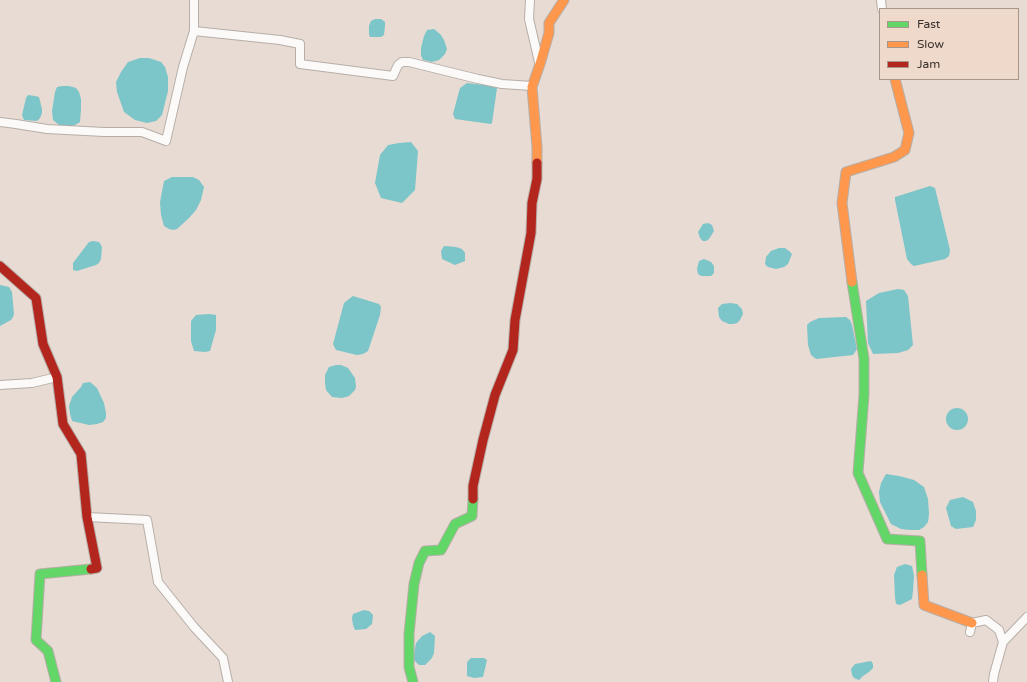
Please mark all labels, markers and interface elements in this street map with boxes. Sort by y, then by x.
legend [879,8,1019,80]
text: Fast [917,17,940,31]
text: Slow [917,37,944,51]
text: Jam [917,57,940,71]

